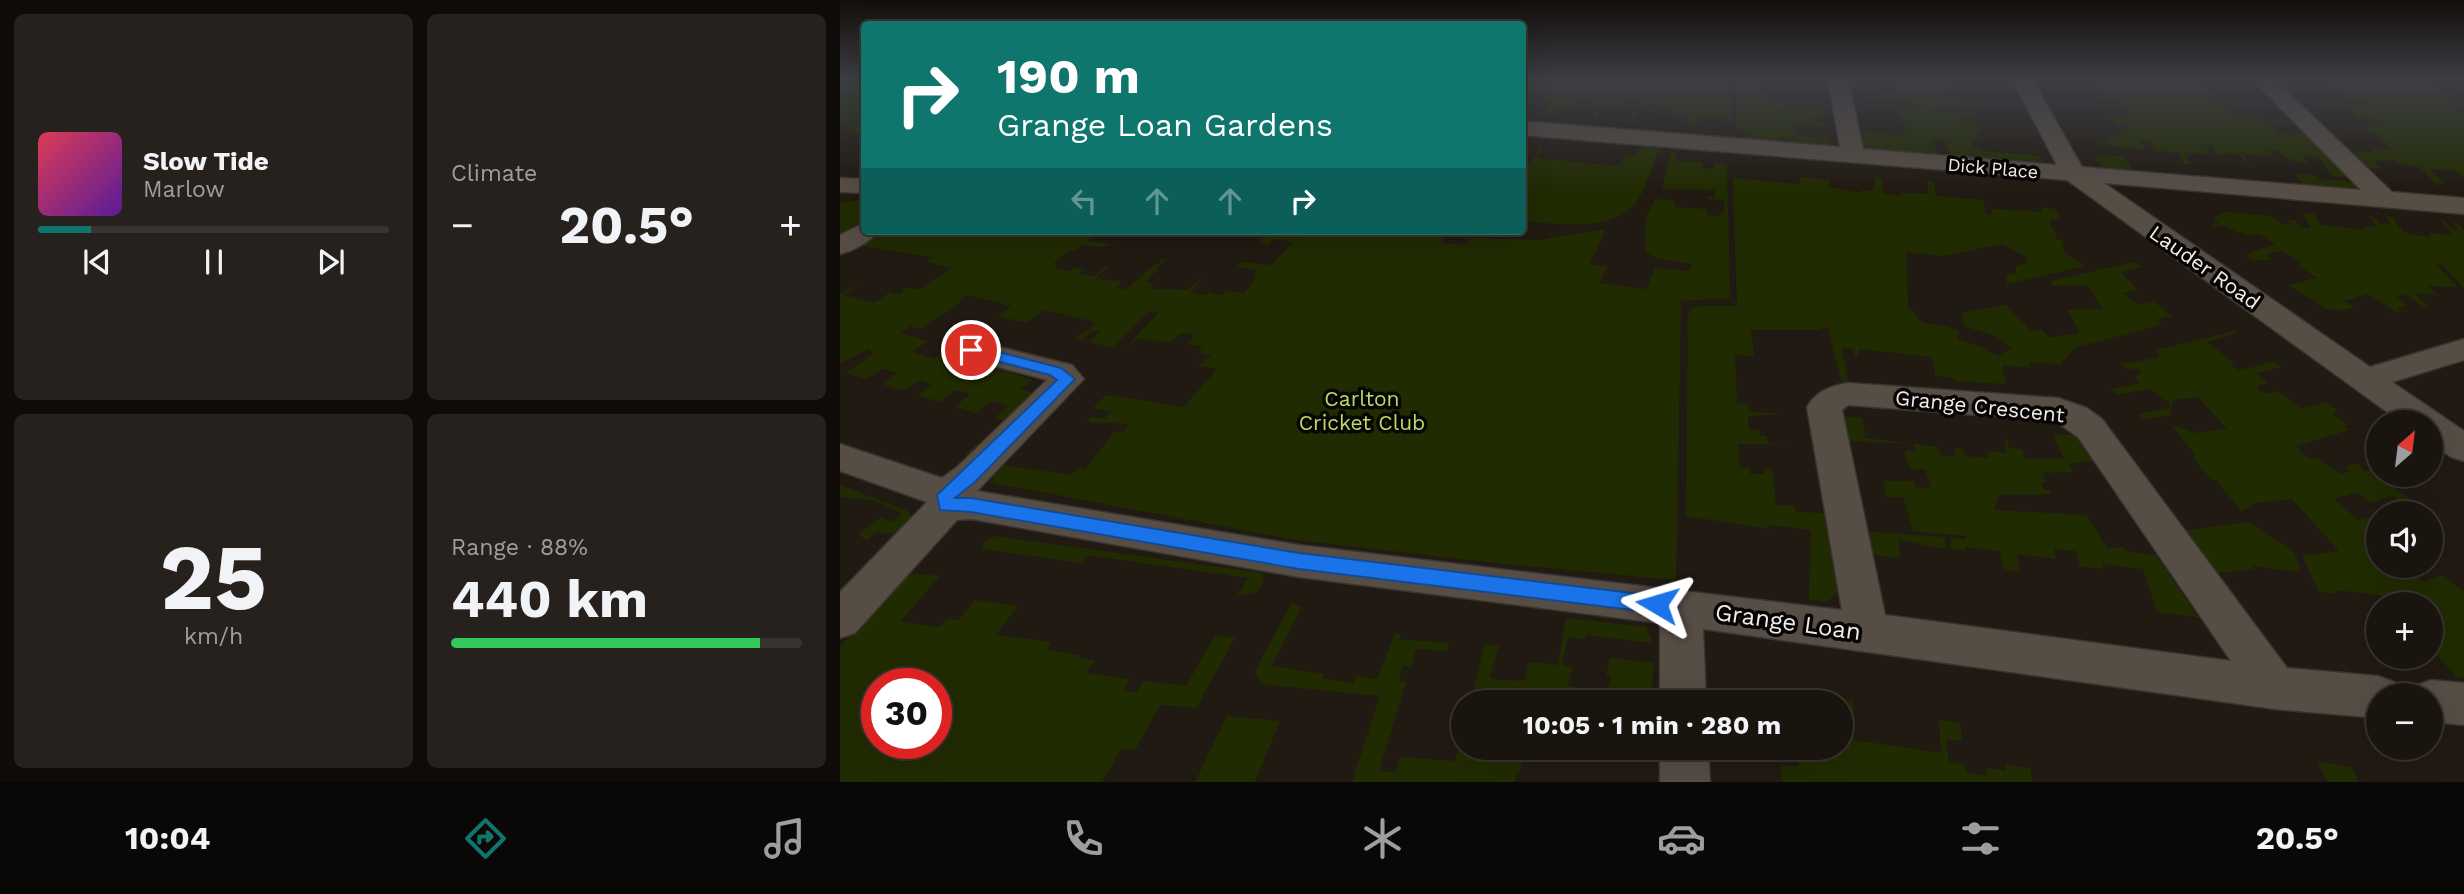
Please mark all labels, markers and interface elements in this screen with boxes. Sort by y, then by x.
text: 190 m [997,47,1140,105]
icon: right [882,49,973,140]
text: Grange Loan Gardens [997,106,1333,144]
text: Slow Tide [143,146,269,176]
street label: Dick Place [1947,154,2039,182]
text: Climate [451,160,537,187]
text: Marlow [143,176,225,203]
icon: left [1065,182,1103,220]
icon: ahead [1138,182,1176,220]
icon: ahead [1211,182,1249,220]
icon: right [1284,182,1322,220]
text: 20.5° [559,195,694,256]
text: − [451,203,474,247]
text: + [779,203,802,247]
street label: Lauder Road [2145,220,2265,314]
icon: previous [78,243,116,281]
icon: pause [195,243,233,281]
icon: next [312,243,350,281]
pin [941,320,1001,380]
icon: arrive [952,331,990,369]
street label: Grange Crescent [1894,385,2066,427]
park label: Carlton Cricket Club [1299,386,1425,435]
north arrow [2366,410,2443,486]
map controls [2366,410,2443,760]
button: sound [2366,501,2443,578]
text: 25 [160,524,267,631]
text: Range · 88% [451,534,588,561]
position arrow [1620,567,1694,641]
text: 440 km [451,569,648,630]
button: + [2366,592,2443,669]
street label: Grange Loan [1713,598,1863,646]
text: km/h [184,623,243,650]
speed limit sign: 30 [861,668,952,759]
button: − [2366,683,2443,760]
text: 10:05 · 1 min · 280 m [1523,710,1781,740]
icon: directions [461,814,510,863]
icon: music [760,814,809,863]
icon: phone [1059,814,1108,863]
icon: climate [1358,814,1407,863]
icon: car [1657,814,1706,863]
icon: filters [1956,814,2005,863]
text: 10:04 [125,819,210,857]
text: 20.5° [2256,819,2339,857]

